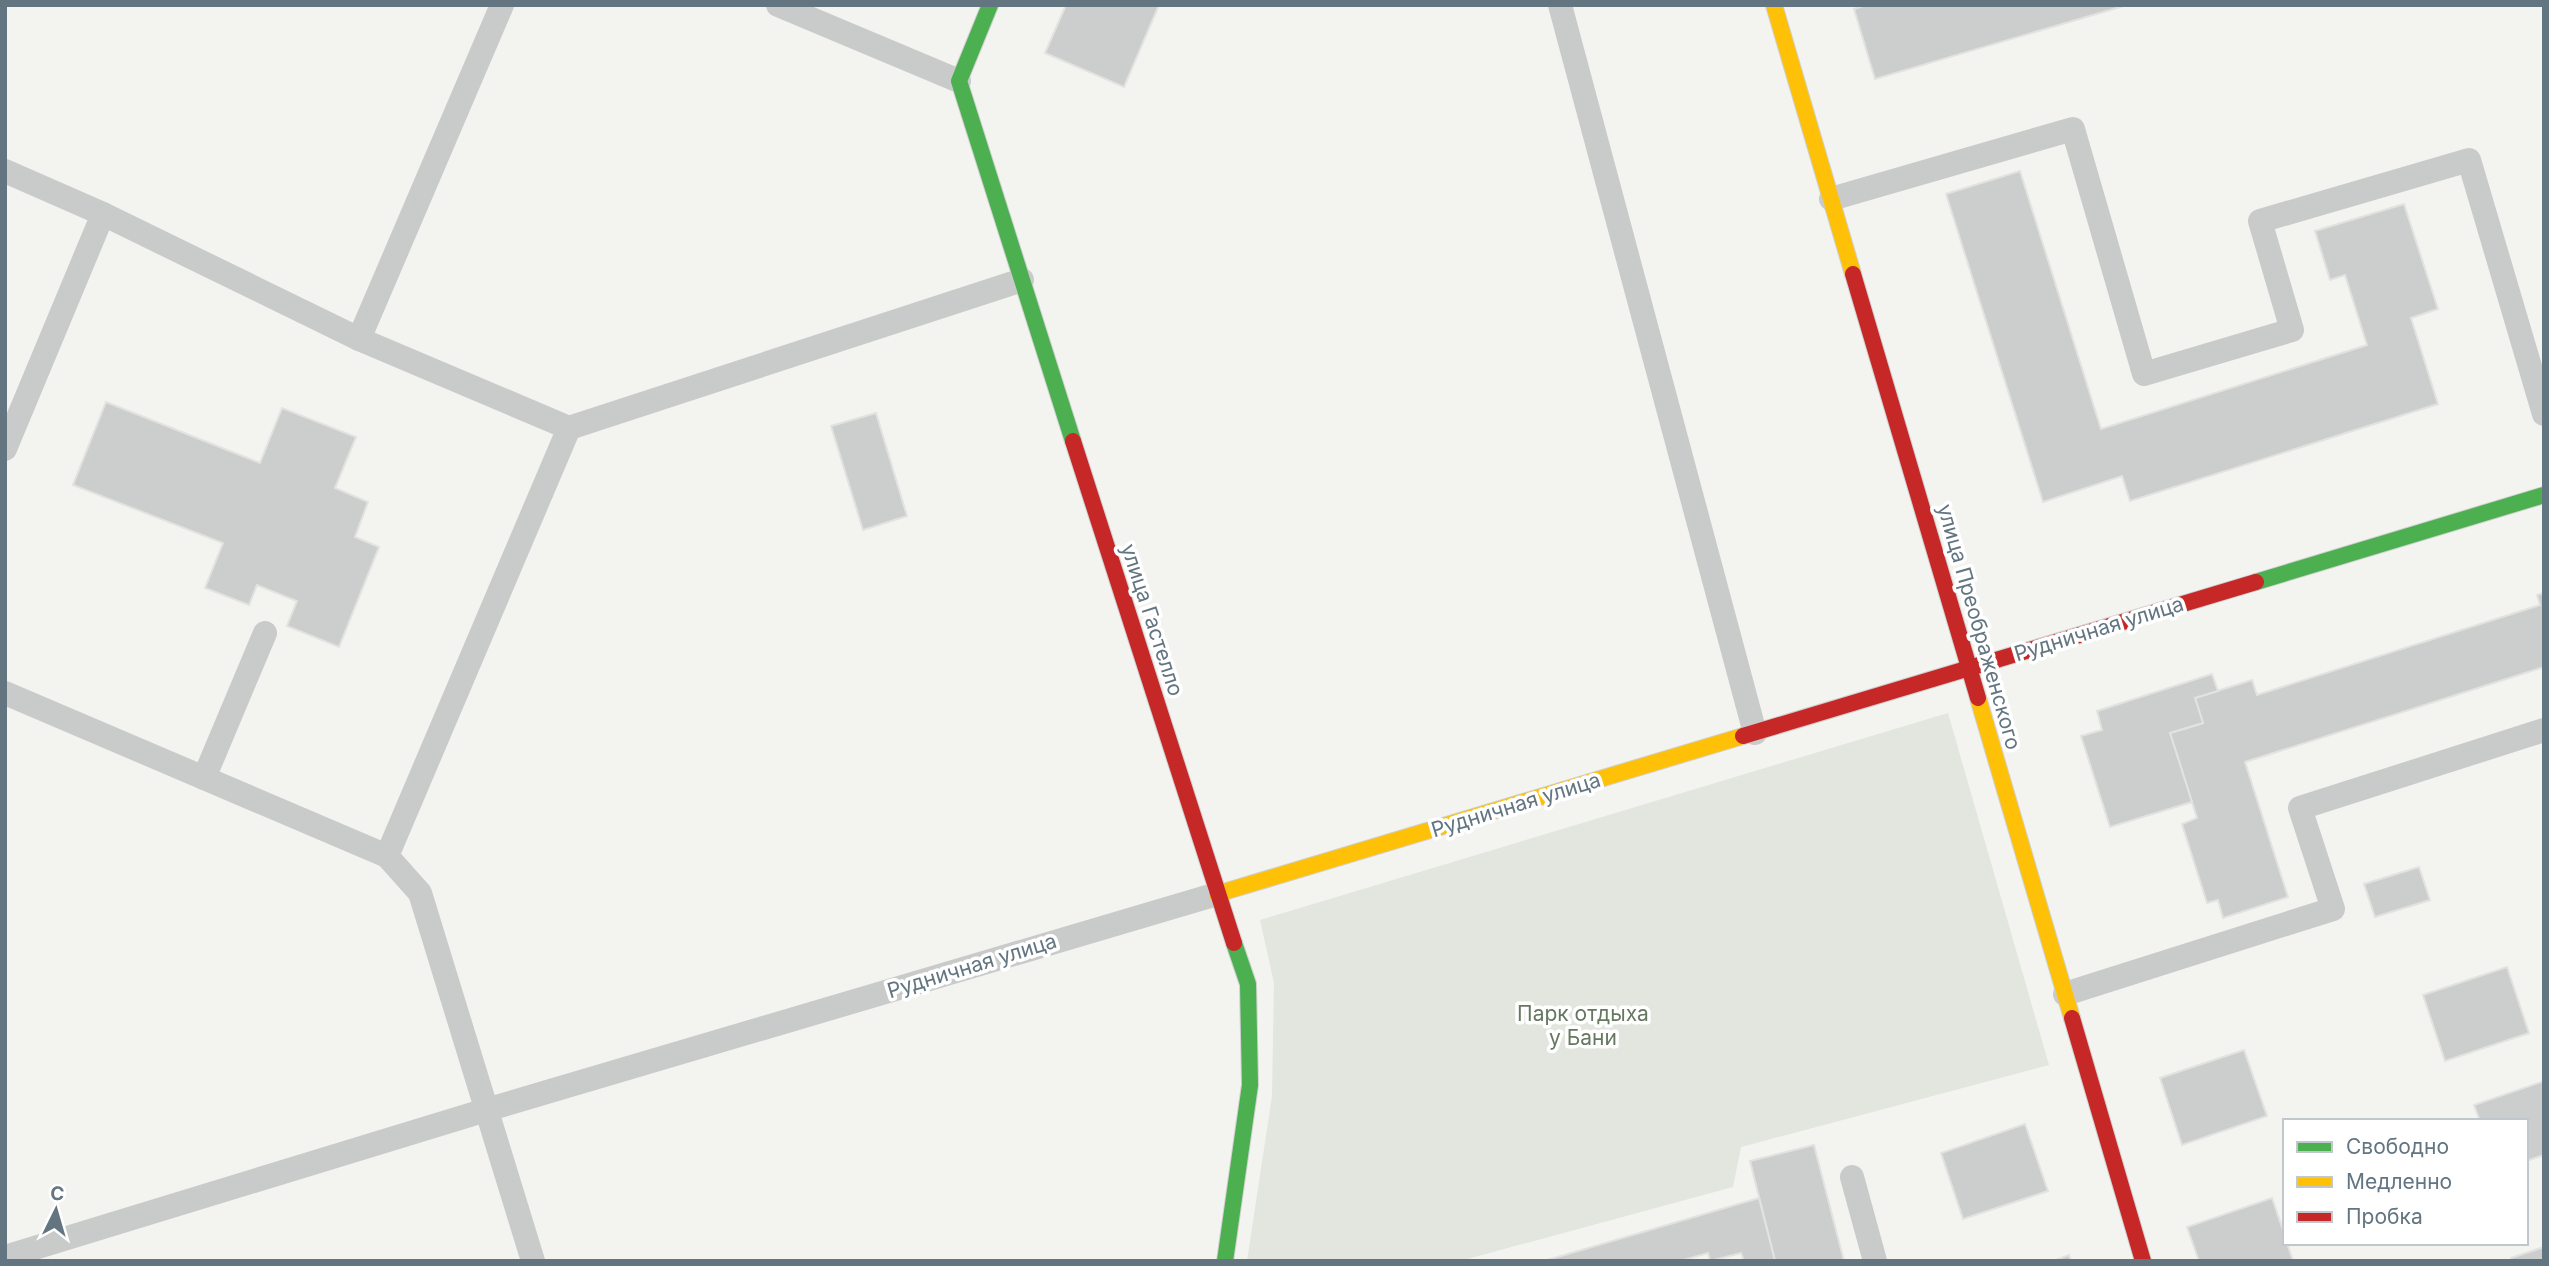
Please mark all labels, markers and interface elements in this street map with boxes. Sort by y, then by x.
street label: улица Преображенского [1932,501,2027,753]
street label: улица Гастелло [1116,541,1189,699]
street label: Рудничная улица [2011,591,2187,666]
street label: Рудничная улица [1428,767,1604,842]
street label: Рудничная улица [884,928,1060,1003]
park label: Парк отдыха у Бани [1517,1001,1649,1050]
legend [2283,1119,2528,1245]
text: Свободно [2346,1134,2449,1159]
text: Медленно [2346,1169,2452,1194]
north arrow [21,1175,91,1245]
text: С [49,1181,65,1206]
text: Пробка [2346,1204,2423,1229]

